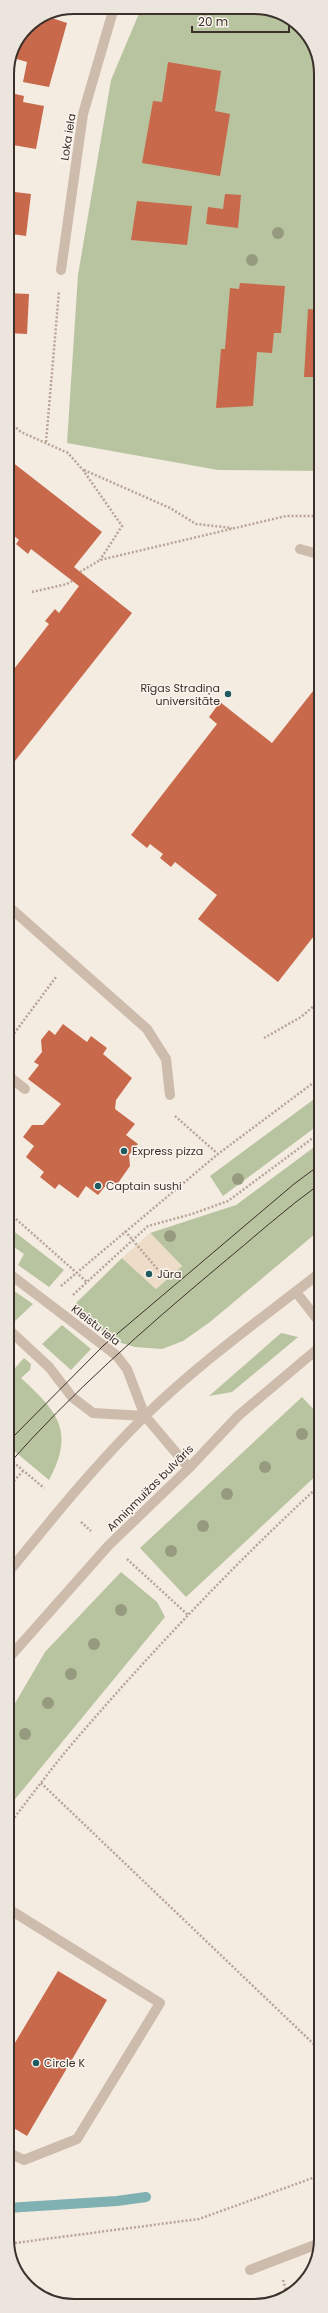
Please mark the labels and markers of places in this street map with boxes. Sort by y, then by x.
place label: Rīgas Stradiņa universitāte [140,680,220,709]
marker: Rīgas Stradiņa universitāte [223,689,233,699]
place label: Express pizza [132,1143,203,1159]
marker: Express pizza [119,1146,129,1156]
place label: Captain sushi [106,1178,182,1194]
marker: Captain sushi [93,1181,103,1191]
place label: Jūra [157,1266,181,1282]
marker: Jūra [144,1269,154,1279]
place label: Circle K [44,2055,85,2071]
marker: Circle K [31,2058,41,2068]

